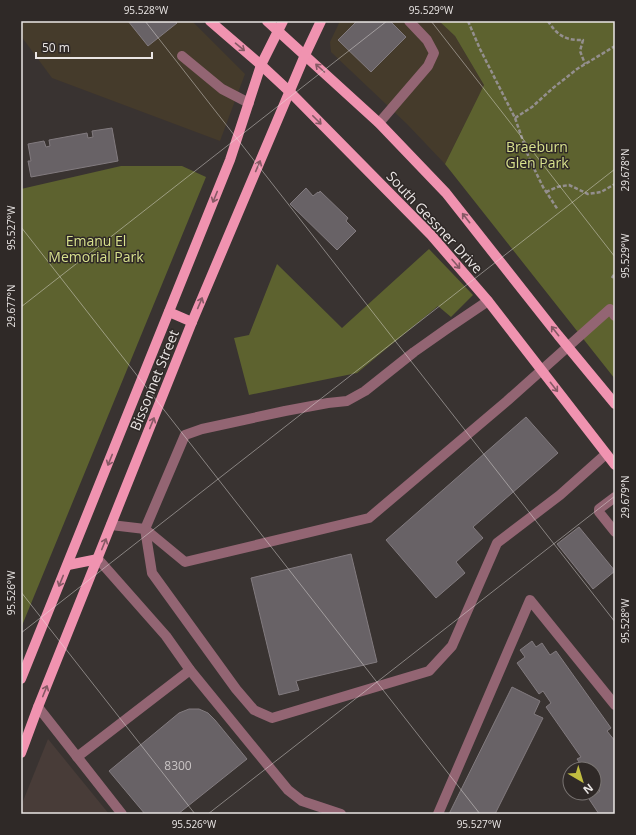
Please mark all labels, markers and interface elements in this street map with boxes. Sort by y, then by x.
text: 95.528°W [124,3,169,17]
text: 95.529°W [409,3,454,17]
scale bar [36,34,152,60]
text: 50 m [42,39,70,56]
one-way arrow [234,42,245,51]
one-way arrow [315,64,325,73]
one-way arrow [312,115,322,125]
park label: Braeburn Glen Park [505,137,569,172]
text: 29.678°N [618,148,632,192]
one-way arrow [255,161,262,173]
street label: South Gessner Drive [383,167,488,277]
one-way arrow [211,190,219,202]
text: 95.527°W [4,205,18,250]
one-way arrow [461,212,470,223]
park label: Emanu El Memorial Park [48,231,144,266]
text: 95.529°W [618,233,632,278]
one-way arrow [451,258,460,269]
text: 29.677°N [4,284,18,328]
one-way arrow [197,297,205,309]
one-way arrow [551,325,559,336]
street label: Bissonnet Street [125,327,183,433]
one-way arrow [550,382,558,393]
one-way arrow [149,418,156,430]
one-way arrow [105,454,113,466]
text: 29.679°N [618,475,632,519]
one-way arrow [100,539,108,551]
text: 95.526°W [4,570,18,615]
one-way arrow [57,574,65,586]
text: 95.528°W [618,598,632,643]
one-way arrow [42,685,49,697]
house number: 8300 [164,757,192,774]
north arrow [562,761,602,801]
text: N [580,781,597,798]
text: 95.526°W [172,817,217,831]
text: 95.527°W [457,817,502,831]

